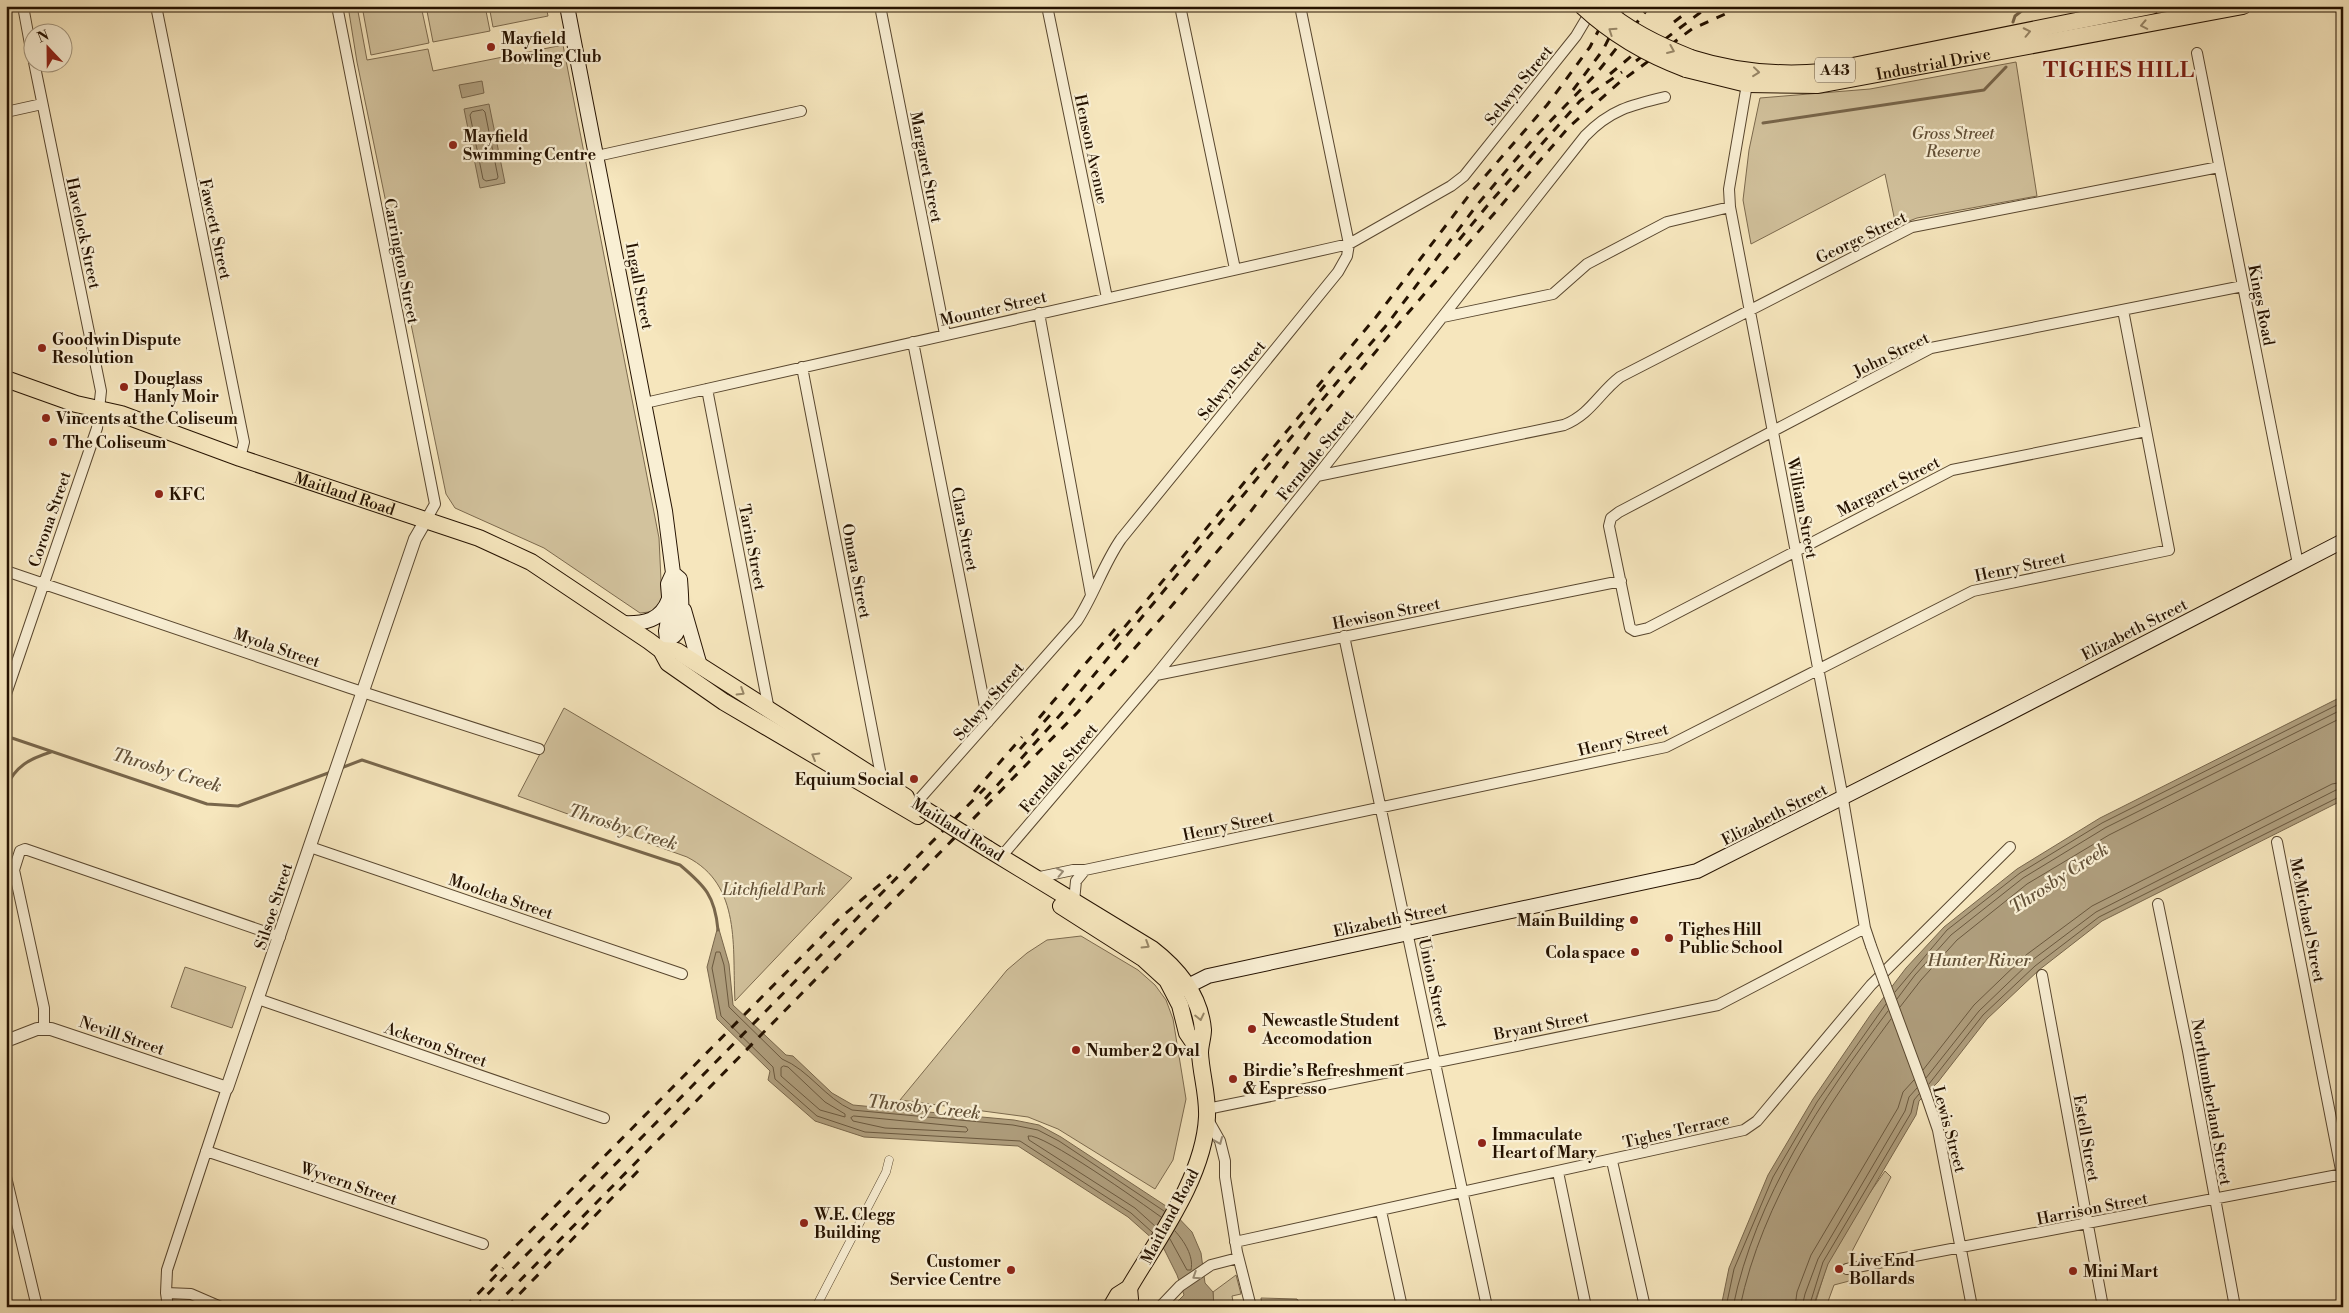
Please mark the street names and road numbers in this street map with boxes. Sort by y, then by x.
street label: Selwyn Street [1480,41,1557,130]
street label: Industrial Drive [1874,44,1992,85]
road number: A43 [1815,58,1855,82]
street label: Henson Avenue [1070,92,1112,206]
street label: Margaret Street [905,110,947,225]
street label: Havelock Street [61,176,105,291]
street label: Fawcett Street [195,177,236,282]
street label: Carrington Street [379,197,423,326]
street label: George Street [1813,207,1910,268]
street label: Ingall Street [621,241,657,332]
street label: Kings Road [2243,263,2279,347]
street label: Mounter Street [938,287,1049,331]
street label: John Street [1849,328,1933,382]
street label: Selwyn Street [1193,336,1270,425]
street label: Ferndale Street [1273,406,1359,505]
street label: Margaret Street [1834,452,1943,521]
street label: William Street [1782,455,1822,561]
street label: Corona Street [24,468,76,570]
street label: Maitland Road [292,468,398,520]
street label: Clara Street [946,485,982,573]
street label: Tarin Street [734,502,770,592]
street label: Omara Street [837,522,875,621]
street label: Henry Street [1973,548,2068,586]
street label: Hewison Street [1331,594,1442,634]
street label: Elizabeth Street [2078,594,2191,665]
street label: Myola Street [231,624,323,672]
street label: Selwyn Street [949,658,1028,745]
street label: Ferndale Street [1015,719,1102,818]
street label: Henry Street [1576,719,1671,761]
street label: Elizabeth Street [1718,779,1831,850]
street label: Maitland Road [908,794,1007,866]
street label: Henry Street [1181,807,1276,845]
street label: McMichael Street [2285,856,2329,985]
street label: Silsoe Street [251,860,297,952]
street label: Moolcha Street [446,870,556,924]
street label: Elizabeth Street [1331,898,1449,942]
street label: Union Street [1414,936,1452,1030]
street label: Bryant Street [1491,1007,1591,1045]
street label: Nevill Street [76,1012,167,1060]
street label: Northumberland Street [2187,1017,2236,1187]
street label: Ackeron Street [381,1018,490,1072]
street label: Lewis Street [1928,1084,1970,1175]
street label: Estell Street [2069,1093,2104,1184]
street label: Tighes Terrace [1621,1109,1732,1153]
street label: Wyvern Street [297,1158,400,1210]
street label: Maitland Road [1136,1165,1203,1268]
street label: Harrison Street [2035,1188,2150,1230]

